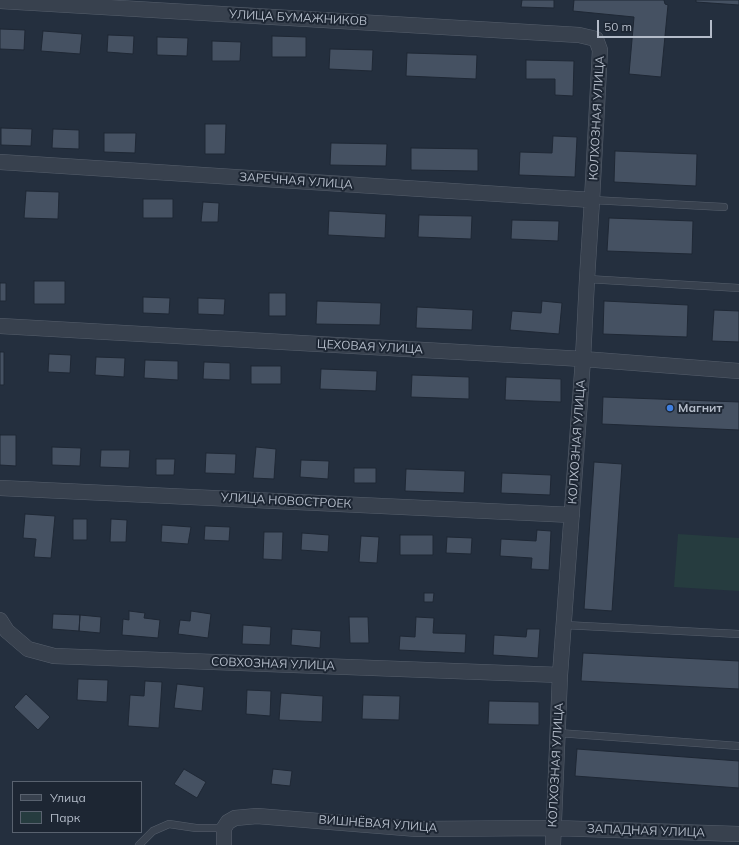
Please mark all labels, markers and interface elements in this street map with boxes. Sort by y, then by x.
street label: УЛИЦА БУМАЖНИКОВ [229,7,367,29]
scale bar [599,12,714,38]
text: 50 m [604,19,632,34]
street label: КОЛХОЗНАЯ УЛИЦА [587,55,607,181]
street label: ЗАРЕЧНАЯ УЛИЦА [239,170,353,192]
street label: ЦЕХОВАЯ УЛИЦА [317,337,423,357]
street label: КОЛХОЗНАЯ УЛИЦА [565,379,589,505]
place label: Магнит [678,401,722,415]
marker: Магнит [665,403,675,413]
street label: УЛИЦА НОВОСТРОЕК [220,490,352,512]
street label: СОВХОЗНАЯ УЛИЦА [211,655,335,673]
street label: КОЛХОЗНАЯ УЛИЦА [546,702,566,828]
legend [12,781,142,833]
text: Улица [50,790,86,805]
text: Парк [50,810,80,825]
street label: ВИШНЁВАЯ УЛИЦА [318,813,438,835]
street label: ЗАПАДНАЯ УЛИЦА [587,822,705,840]

